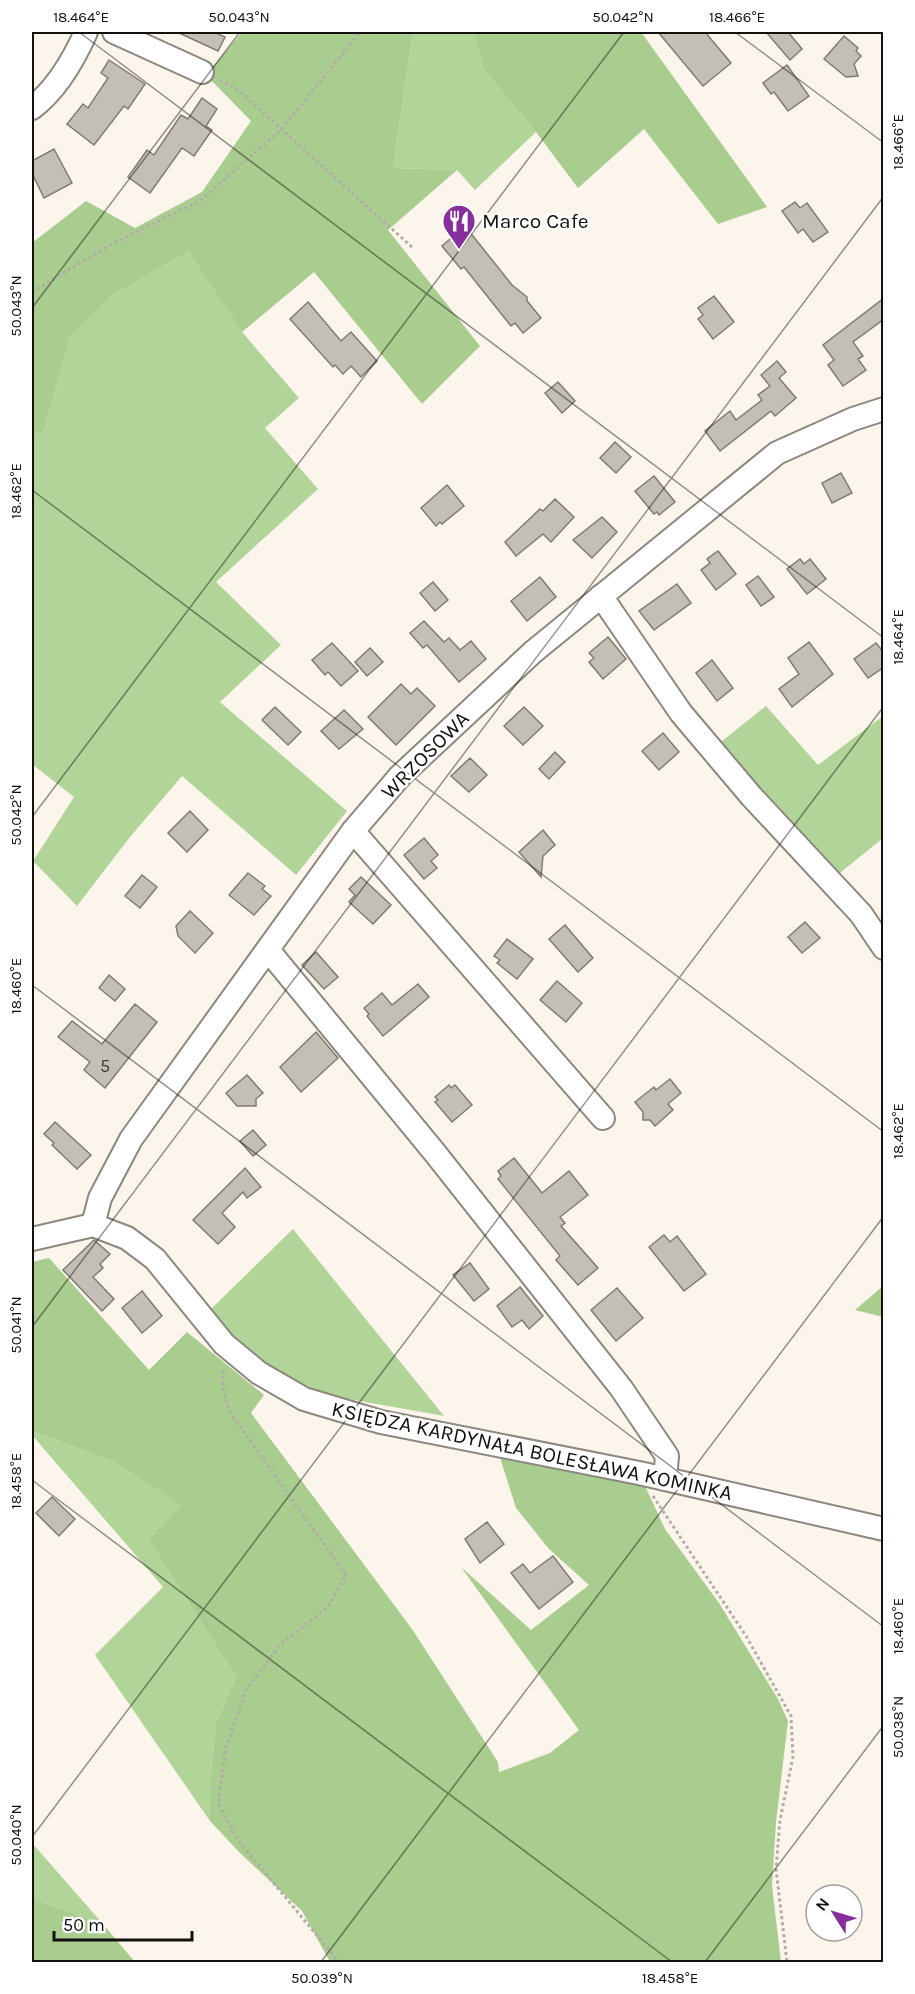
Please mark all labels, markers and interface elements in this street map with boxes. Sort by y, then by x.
text: 18.464°E [53,8,109,26]
text: 50.043°N [208,8,270,26]
text: 50.042°N [592,8,654,26]
text: 18.466°E [709,8,765,26]
text: 18.466°E [889,114,907,170]
restaurant icon: Marco Cafe [441,203,477,250]
place label: Marco Cafe [482,209,589,233]
text: 50.043°N [7,275,25,337]
text: 18.462°E [7,463,25,519]
text: 18.464°E [889,609,907,665]
street label: WRZOSOWA [376,706,474,804]
text: 50.042°N [7,784,25,846]
text: 18.460°E [7,958,25,1014]
house number: 5 [100,1055,110,1077]
text: 18.462°E [889,1103,907,1159]
text: 50.041°N [7,1296,25,1354]
street label: KSIĘDZA KARDYNAŁA BOLESŁAWA KOMINKA [330,1397,734,1505]
text: 18.458°E [7,1453,25,1509]
text: 18.460°E [889,1598,907,1654]
text: 50.038°N [889,1696,907,1758]
text: 50.040°N [7,1804,25,1866]
north arrow [804,1883,864,1943]
text: N [811,1894,833,1915]
scale bar [54,1904,192,1942]
text: 50 m [63,1914,105,1936]
text: 50.039°N [291,1969,353,1987]
text: 18.458°E [642,1969,698,1987]

